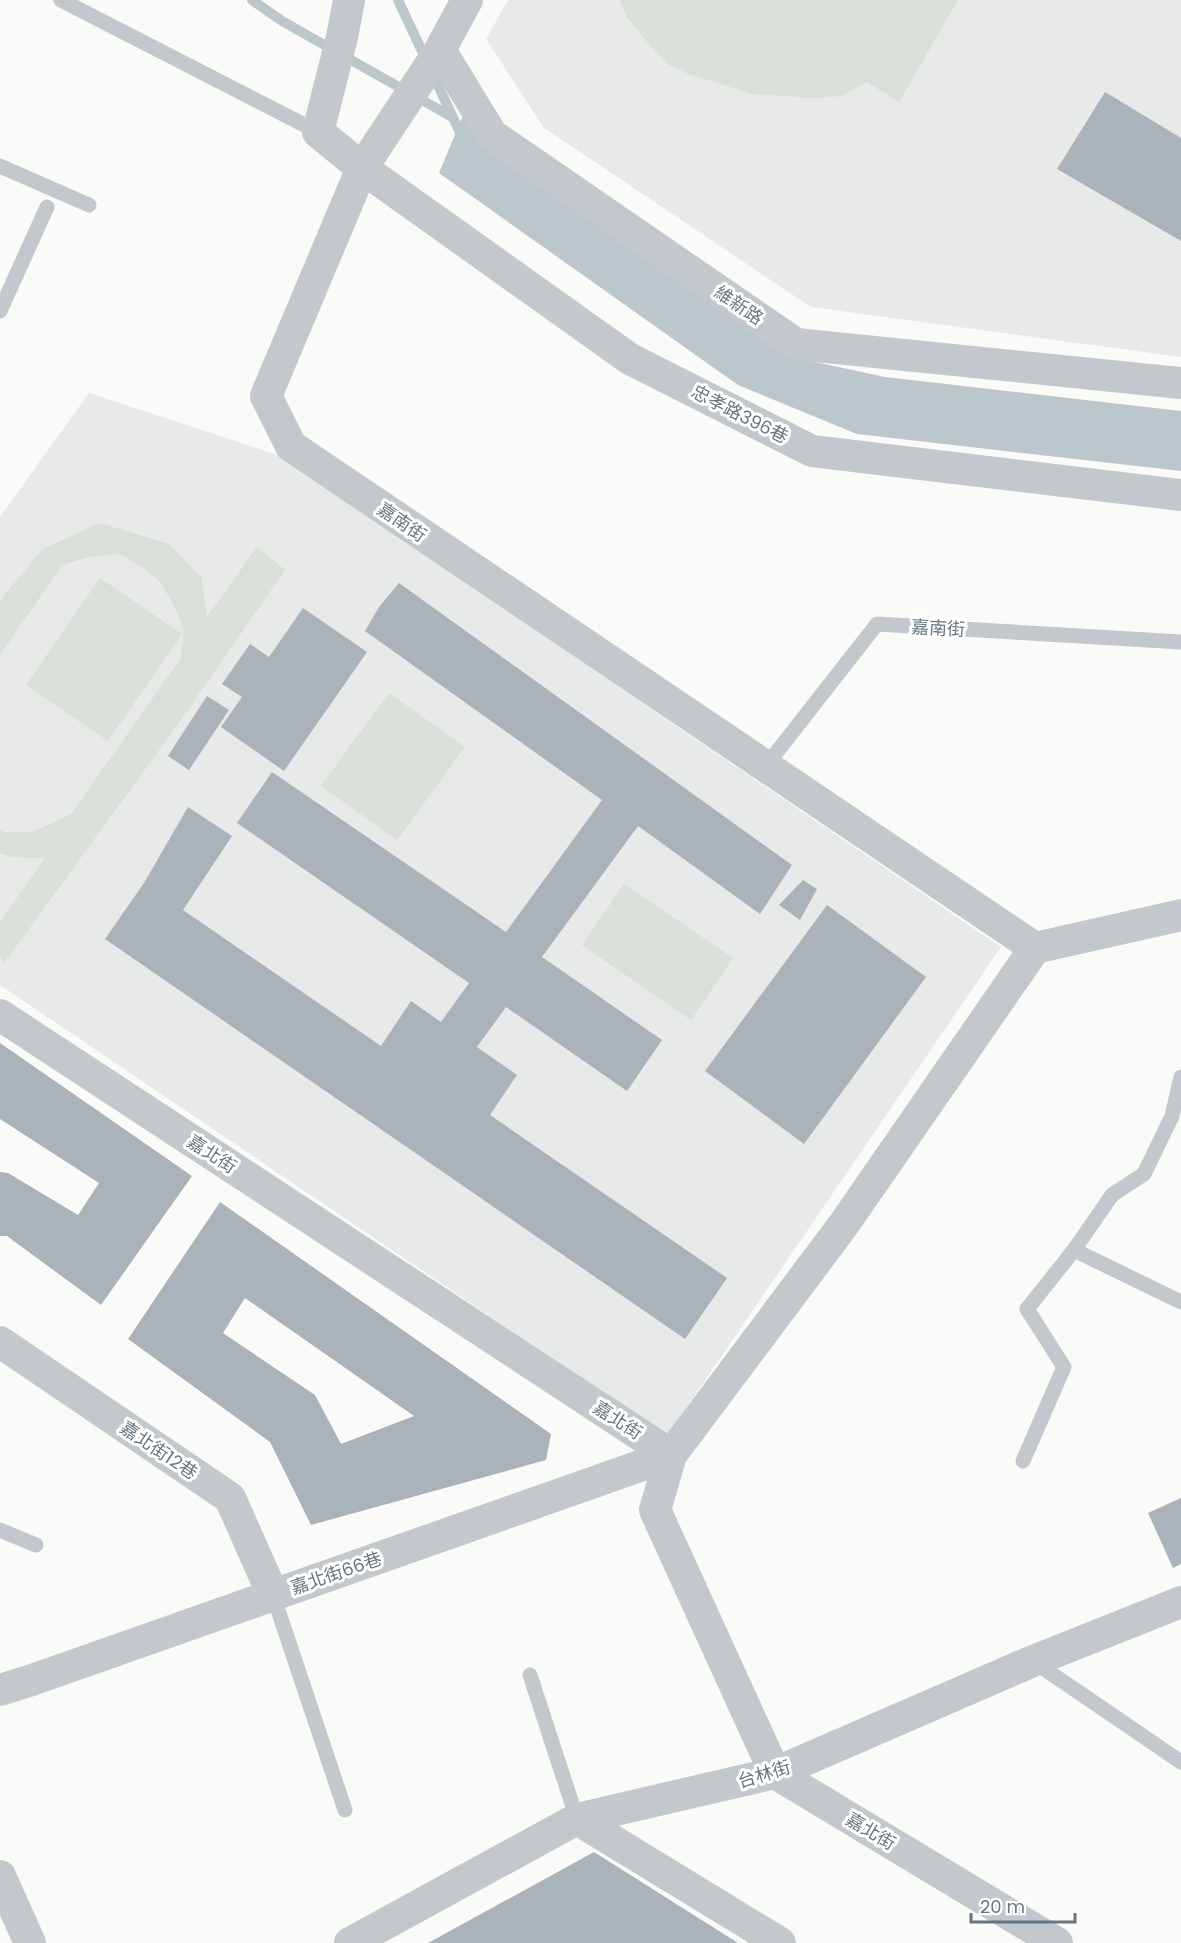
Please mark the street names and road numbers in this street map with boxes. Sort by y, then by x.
street label: 維新路 [710,280,768,330]
street label: 忠孝路396巷 [687,379,793,449]
street label: 嘉南街 [373,497,431,547]
street label: 嘉南街 [910,614,966,642]
street label: 嘉北街 [183,1129,241,1179]
street label: 嘉北街 [589,1395,647,1445]
street label: 嘉北街12巷 [115,1415,203,1485]
street label: 嘉北街66巷 [287,1546,385,1600]
street label: 台林街 [735,1754,793,1794]
street label: 嘉北街 [841,1806,901,1856]

